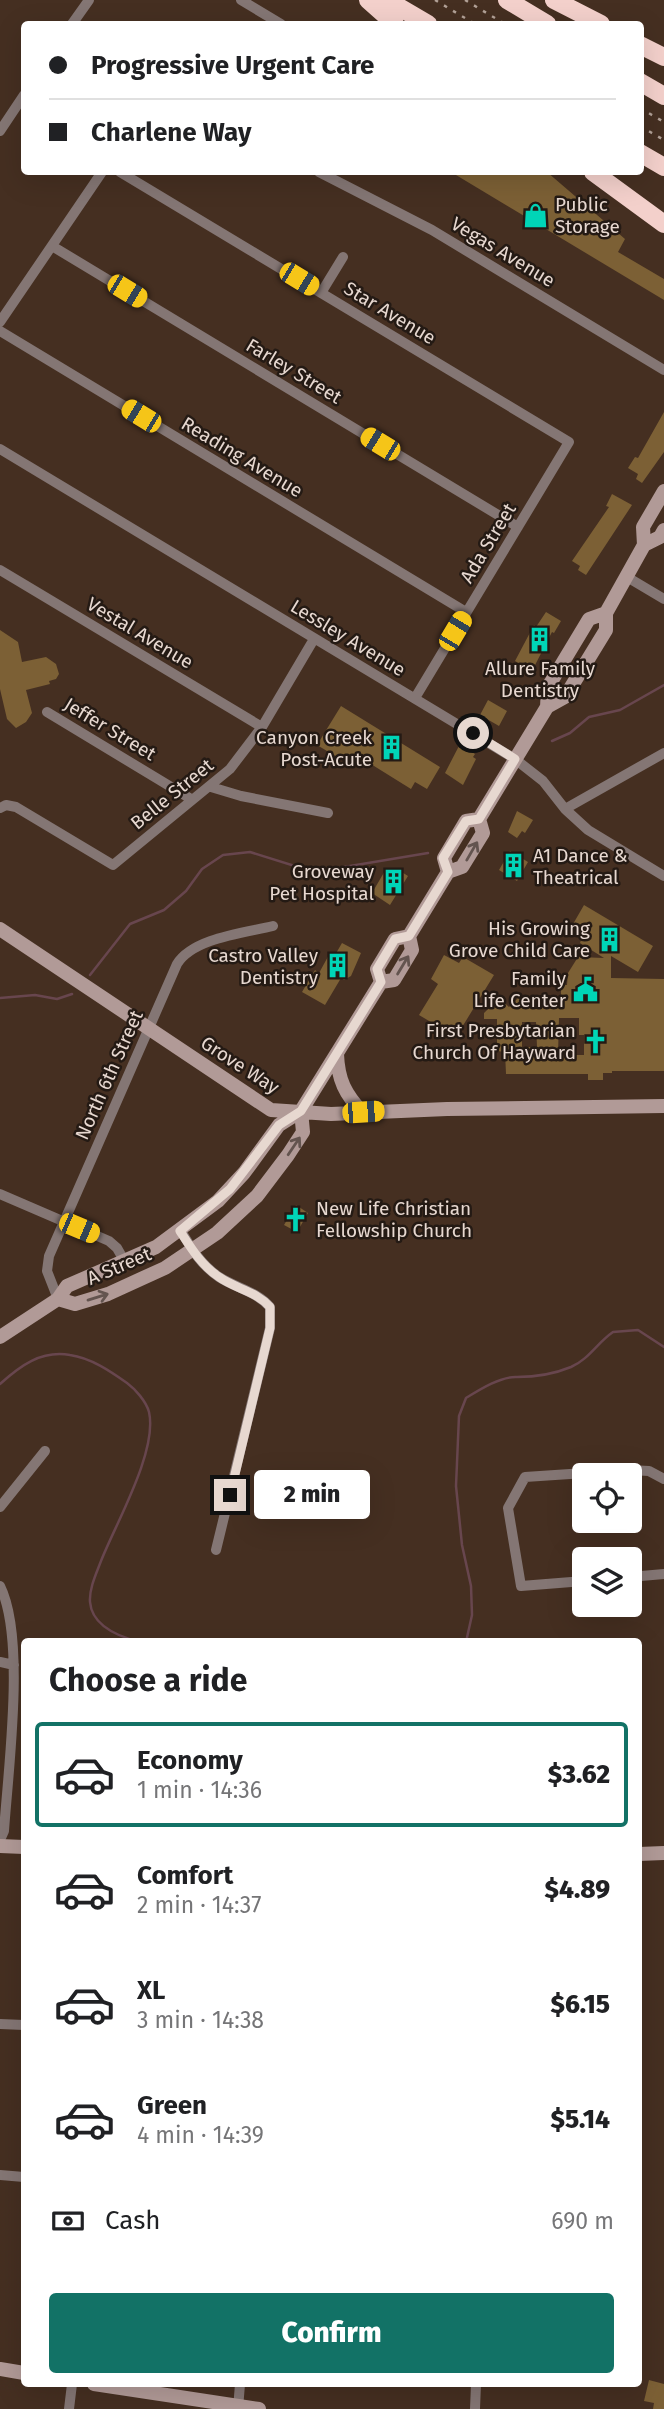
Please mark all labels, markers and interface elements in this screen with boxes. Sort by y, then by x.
text: Progressive Urgent Care [91,50,374,81]
text: Charlene Way [91,117,251,148]
place label: Public Storage [555,193,620,238]
shop icon: Public Storage [521,201,549,229]
street label: Vegas Avenue [447,212,559,292]
car [276,259,323,299]
car [104,271,151,311]
street label: Star Avenue [340,277,440,349]
street label: Farley Street [242,333,346,409]
car [118,396,165,436]
street label: Reading Avenue [177,412,307,502]
car [357,424,404,464]
street label: Ada Street [455,499,521,587]
street label: Vestal Avenue [83,592,197,674]
street label: Lessley Avenue [286,595,410,681]
car [436,608,475,654]
building icon: Allure Family Dentistry [526,626,554,654]
place label: Allure Family Dentistry [485,657,596,702]
street label: Jeffer Street [60,693,160,765]
route start [457,717,489,749]
place label: Canyon Creek Post-Acute [256,726,372,771]
building icon: Canyon Creek Post-Acute [378,734,406,762]
street label: Belle Street [126,754,218,834]
one-way arrow [465,841,479,861]
place label: A1 Dance & Theatrical [533,844,628,889]
building icon: A1 Dance & Theatrical [499,852,527,880]
place label: Groveway Pet Hospital [269,860,375,905]
building icon: Groveway Pet Hospital [380,868,408,896]
place label: His Growing Grove Child Care [449,917,590,962]
building icon: His Growing Grove Child Care [596,925,624,953]
place label: Castro Valley Dentistry [208,944,319,989]
building icon: Castro Valley Dentistry [324,952,352,980]
one-way arrow [397,955,411,975]
place label: Family Life Center [474,967,567,1012]
public building icon: Family Life Center [572,975,600,1003]
street label: North 6th Street [70,1007,148,1143]
place label: First Presbytarian Church Of Hayward [413,1019,576,1064]
church icon: First Presbytarian Church Of Hayward [582,1027,610,1055]
street label: Grove Way [196,1031,284,1099]
car [342,1100,385,1124]
one-way arrow [287,1137,302,1156]
place label: New Life Christian Fellowship Church [316,1197,472,1242]
church icon: New Life Christian Fellowship Church [282,1205,310,1233]
car [56,1210,103,1246]
street label: A Street [83,1242,155,1290]
one-way arrow [87,1290,109,1302]
map controls [572,1463,642,1617]
button: locate [572,1463,642,1533]
callout: 2 min [254,1470,370,1520]
route end [214,1479,246,1511]
text: 2 min [284,1480,340,1508]
button: layers [572,1547,642,1617]
text: Choose a ride [49,1661,247,1699]
icon: car [53,1743,116,1806]
text: Economy [137,1745,243,1776]
text: $3.62 [548,1759,610,1790]
text: 1 min · 14:36 [137,1776,262,1804]
icon: car [53,1858,116,1921]
text: Comfort [137,1860,233,1891]
text: $4.89 [545,1874,610,1905]
text: 2 min · 14:37 [137,1891,261,1919]
icon: car [53,1973,116,2036]
text: XL [137,1975,165,2006]
text: $6.15 [551,1989,610,2020]
text: 3 min · 14:38 [137,2006,264,2034]
icon: car [53,2088,116,2151]
text: Green [137,2090,207,2121]
text: $5.14 [550,2104,610,2135]
text: 4 min · 14:39 [137,2121,264,2149]
icon: cash [49,2202,87,2240]
text: Cash [105,2205,161,2236]
text: 690 m [551,2207,614,2235]
button: Confirm [49,2293,614,2373]

